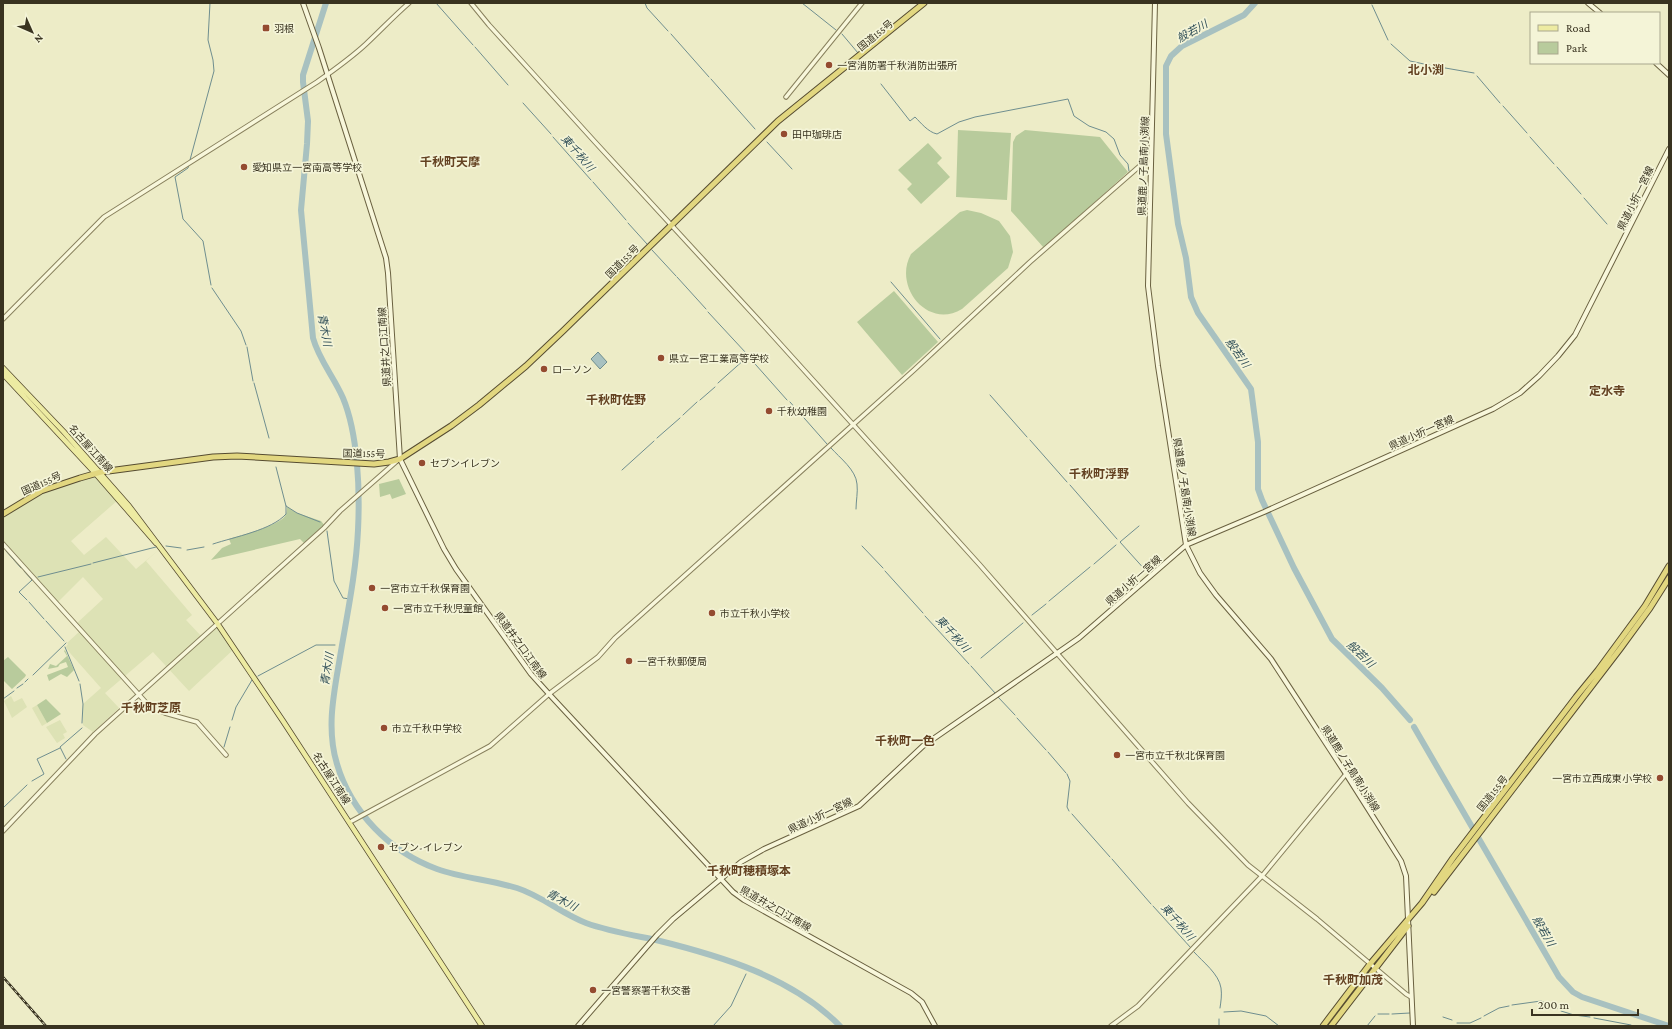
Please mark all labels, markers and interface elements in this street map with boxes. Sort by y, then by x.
north arrow [12,12,52,52]
legend [1530,12,1660,64]
water label: 般若川 [1175,17,1210,44]
street label: 国道155号 [855,18,895,53]
text: Road [1566,21,1591,35]
marker: 羽根 [261,23,271,33]
place label: 羽根 [274,23,294,34]
text: N [32,32,46,46]
text: Park [1566,41,1588,55]
marker: 一宮消防署千秋消防出張所 [824,60,834,70]
place label: 一宮消防署千秋消防出張所 [837,60,957,71]
district label: 北小渕 [1408,63,1444,77]
street label: 県道鹿ノ子島南小渕線 [1136,116,1151,216]
marker: 田中珈琲店 [779,129,789,139]
place label: 田中珈琲店 [792,129,842,140]
water label: 東千秋川 [559,132,598,174]
district label: 千秋町天摩 [420,155,480,169]
marker: 愛知県立一宮南高等学校 [239,162,249,172]
place label: 愛知県立一宮南高等学校 [252,162,362,173]
street label: 県道小折一宮線 [1615,164,1656,232]
street label: 国道155号 [603,242,641,280]
street label: 県道井之口江南線 [376,307,393,387]
water label: 青木川 [316,313,334,348]
water label: 般若川 [1224,336,1253,371]
marker: 県立一宮工業高等学校 [656,353,666,363]
place label: 県立一宮工業高等学校 [669,353,769,364]
marker: ローソン [539,364,549,374]
place label: ローソン [552,364,592,375]
district label: 定水寺 [1589,384,1625,398]
district label: 千秋町佐野 [586,393,646,407]
marker: 千秋幼稚園 [764,406,774,416]
place label: 千秋幼稚園 [777,406,827,417]
street label: 県道小折一宮線 [1387,413,1455,452]
street label: 名古屋江南線 [66,422,115,474]
street label: 県道鹿ノ子島南小渕線 [1171,437,1198,537]
street label: 国道155号 [343,448,385,459]
marker: セブンイレブン [417,458,427,468]
place label: セブンイレブン [430,458,500,469]
district label: 千秋町浮野 [1069,467,1129,481]
street label: 国道155号 [19,470,63,497]
street label: 県道小折一宮線 [1103,553,1163,607]
marker: 一宮市立千秋保育園 [367,583,377,593]
place label: 一宮市立千秋保育園 [380,583,470,594]
marker: 一宮市立千秋児童館 [380,603,390,613]
place label: 一宮市立千秋児童館 [393,603,483,614]
marker: 市立千秋小学校 [707,608,717,618]
place label: 市立千秋小学校 [720,608,790,619]
street label: 県道井之口江南線 [493,610,549,681]
water label: 東千秋川 [934,614,973,655]
water label: 般若川 [1345,638,1378,670]
water label: 青木川 [318,651,336,686]
marker: 一宮千秋郵便局 [624,656,634,666]
place label: 一宮千秋郵便局 [637,656,707,667]
district label: 千秋町芝原 [121,701,181,715]
marker: 市立千秋中学校 [379,723,389,733]
place label: 市立千秋中学校 [392,723,462,734]
street label: 県道鹿ノ子島南小渕線 [1319,723,1382,814]
district label: 千秋町一色 [875,734,935,748]
street label: 名古屋江南線 [311,750,353,806]
marker: 一宮市立千秋北保育園 [1112,750,1122,760]
place label: 一宮市立千秋北保育園 [1125,750,1225,761]
street label: 国道155号 [1475,773,1510,814]
place label: 一宮市立西成東小学校 [1552,773,1652,784]
marker: 一宮市立西成東小学校 [1655,773,1665,783]
street label: 県道小折一宮線 [786,796,854,835]
marker: セブン-イレブン [376,842,386,852]
place label: セブン-イレブン [389,842,463,853]
district label: 千秋町穂積塚本 [707,864,791,878]
street label: 県道井之口江南線 [738,884,813,933]
water label: 青木川 [545,887,580,914]
water label: 東千秋川 [1159,901,1198,943]
water label: 般若川 [1531,914,1558,949]
district label: 千秋町加茂 [1323,973,1383,987]
marker: 一宮警察署千秋交番 [588,985,598,995]
place label: 一宮警察署千秋交番 [601,985,691,996]
scale bar [1532,991,1638,1017]
text: 200 m [1538,998,1570,1012]

